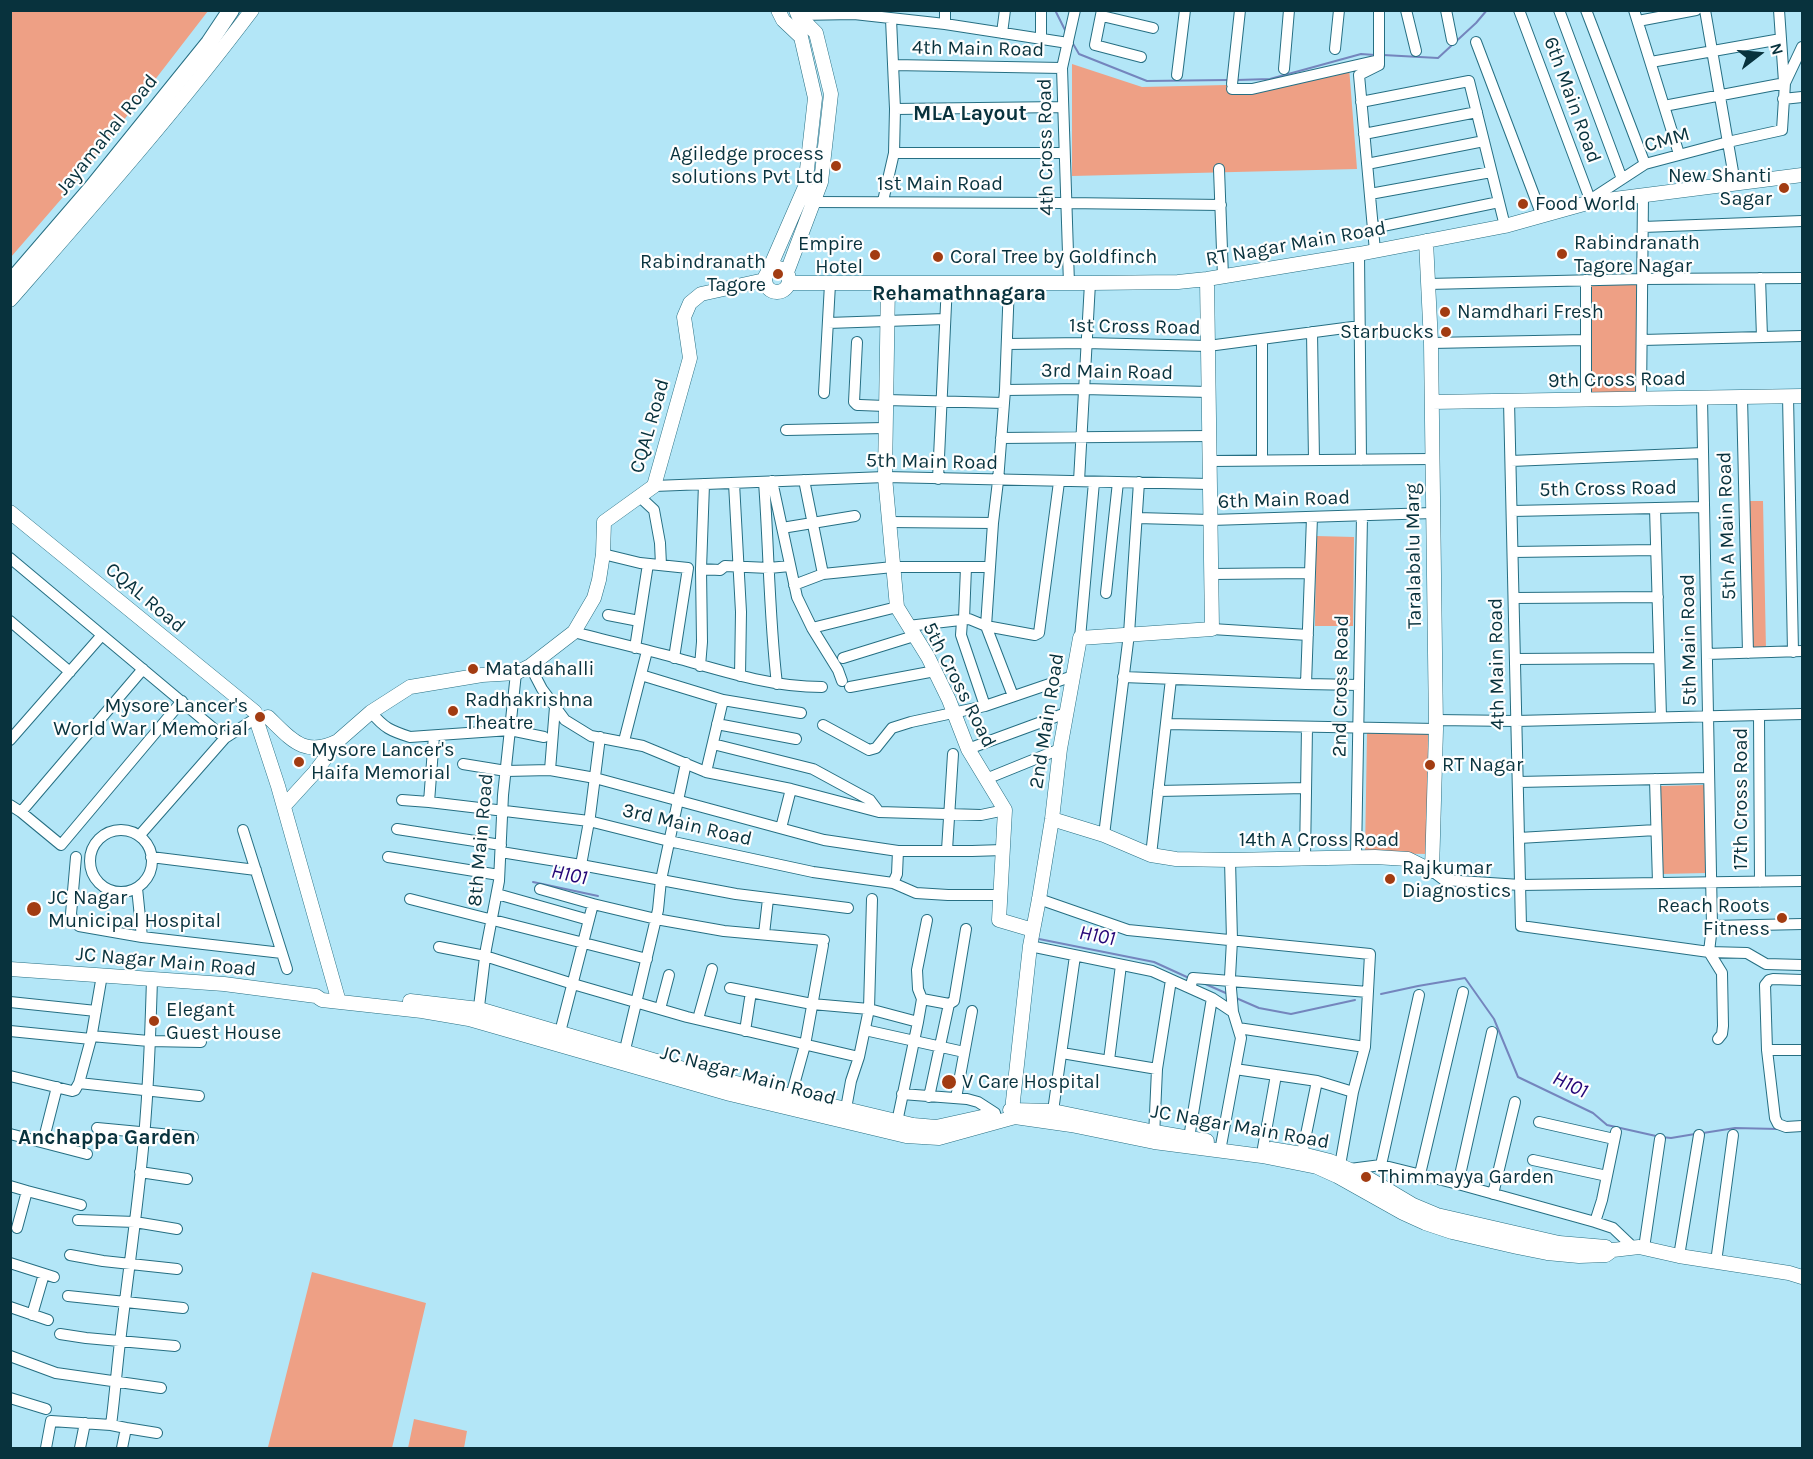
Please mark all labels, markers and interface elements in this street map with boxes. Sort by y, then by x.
north arrow [1729,24,1789,84]
street label: 6th Main Road [1538,34,1606,166]
street label: 4th Main Road [912,36,1044,62]
text: N [1766,41,1787,57]
street label: Jayamahal Road [51,70,163,200]
street label: 4th Cross Road [1033,78,1059,216]
district label: MLA Layout [913,101,1027,127]
street label: CMM [1642,122,1692,158]
place label: Agiledge process solutions Pvt Ltd [670,142,824,189]
marker: Agiledge process solutions Pvt Ltd [829,159,843,173]
place label: New Shanti Sagar [1668,164,1772,211]
street label: 1st Main Road [877,172,1003,196]
marker: New Shanti Sagar [1777,181,1791,195]
place label: Food World [1535,192,1636,216]
marker: Food World [1516,197,1530,211]
street label: RT Nagar Main Road [1204,216,1388,272]
place label: Rabindranath Tagore Nagar [1574,231,1700,278]
place label: Empire Hotel [798,232,863,279]
place label: Coral Tree by Goldfinch [950,245,1157,269]
marker: Rabindranath Tagore Nagar [1555,247,1569,261]
marker: Empire Hotel [868,248,882,262]
place label: Rabindranath Tagore [640,250,766,297]
marker: Coral Tree by Goldfinch [931,250,945,264]
marker: Rabindranath Tagore [771,267,785,281]
district label: Rehamathnagara [872,281,1046,307]
place label: Namdhari Fresh [1457,300,1604,324]
marker: Namdhari Fresh [1438,305,1452,319]
street label: 1st Cross Road [1069,314,1201,340]
place label: Starbucks [1340,320,1434,344]
marker: Starbucks [1439,325,1453,339]
street label: 3rd Main Road [1041,359,1173,385]
street label: 9th Cross Road [1548,367,1686,393]
street label: CQAL Road [625,376,675,476]
street label: 5th Main Road [866,449,998,475]
street label: 5th A Main Road [1712,451,1742,601]
street label: 5th Cross Road [1539,476,1677,502]
street label: Taralabalu Marg [1401,483,1427,629]
street label: 6th Main Road [1217,486,1351,514]
street label: CQAL Road [100,558,190,638]
street label: 5th Main Road [1676,574,1702,706]
street label: 4th Main Road [1484,598,1510,730]
street label: 2nd Cross Road [1328,615,1354,757]
street label: 5th Cross Road [917,618,1001,752]
street label: 2nd Main Road [1024,651,1070,791]
place label: Matadahalli [485,657,595,681]
marker: Matadahalli [466,662,480,676]
place label: Radhakrishna Theatre [465,688,593,735]
place label: Mysore Lancer's World War I Memorial [53,694,248,741]
marker: Radhakrishna Theatre [446,704,460,718]
marker: Mysore Lancer's World War I Memorial [253,710,267,724]
street label: 17th Cross Road [1729,728,1753,870]
place label: Mysore Lancer's Haifa Memorial [311,738,454,785]
place label: RT Nagar [1442,753,1523,777]
marker: Mysore Lancer's Haifa Memorial [292,755,306,769]
marker: RT Nagar [1423,758,1437,772]
street label: 8th Main Road [463,773,499,907]
street label: 3rd Main Road [620,798,754,852]
street label: 14th A Cross Road [1239,828,1399,852]
place label: Rajkumar Diagnostics [1402,856,1511,903]
water label: H101 [549,859,589,891]
marker: Rajkumar Diagnostics [1383,872,1397,886]
place label: JC Nagar Municipal Hospital [48,886,221,933]
place label: Reach Roots Fitness [1657,894,1770,941]
marker: JC Nagar Municipal Hospital [25,900,43,918]
marker: Reach Roots Fitness [1775,911,1789,925]
water label: H101 [1077,920,1117,952]
street label: JC Nagar Main Road [75,942,257,982]
place label: Elegant Guest House [166,998,281,1045]
marker: Elegant Guest House [147,1014,161,1028]
street label: JC Nagar Main Road [658,1041,838,1111]
water label: H101 [1548,1066,1592,1104]
place label: V Care Hospital [962,1070,1100,1094]
marker: V Care Hospital [940,1073,958,1091]
street label: JC Nagar Main Road [1149,1099,1331,1155]
district label: Anchappa Garden [18,1125,196,1151]
place label: Thimmayya Garden [1378,1165,1554,1189]
marker: Thimmayya Garden [1359,1170,1373,1184]

